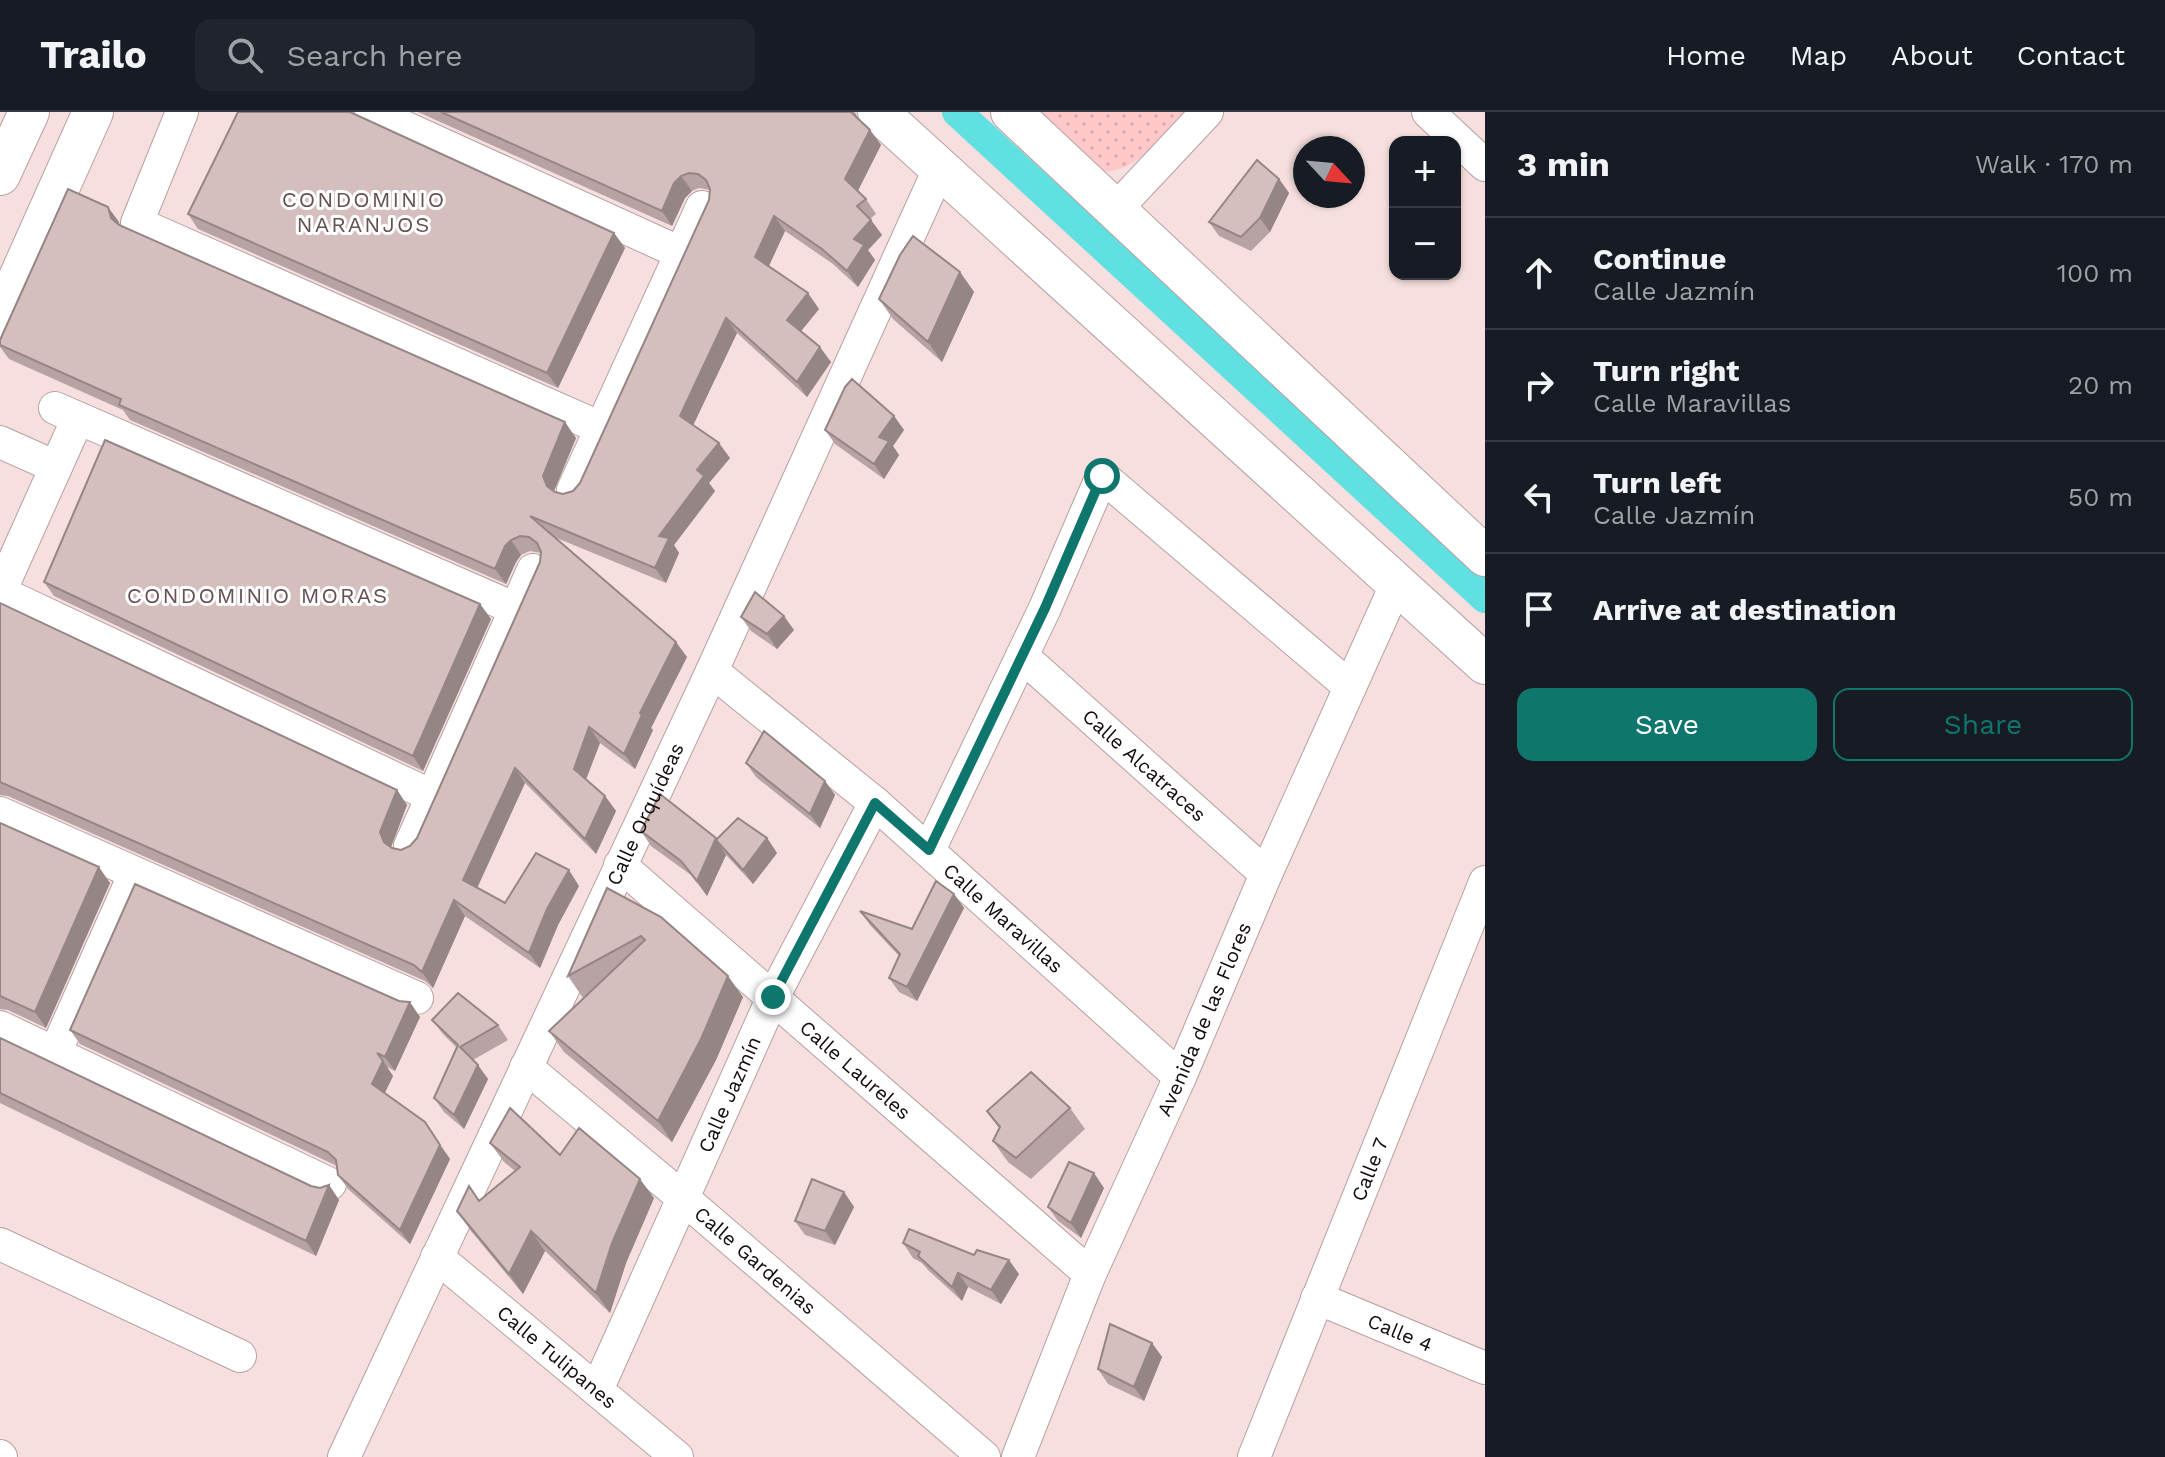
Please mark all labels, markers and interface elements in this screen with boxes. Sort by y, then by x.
search box [195,19,755,91]
text: Trailo [40,33,147,77]
icon: search [223,33,267,77]
text: Search here [287,38,463,73]
text: Home [1666,39,1746,72]
text: Map [1790,39,1847,72]
text: About [1891,39,1973,72]
text: Contact [2017,39,2125,72]
north arrow [1293,136,1365,208]
map controls [1389,136,1461,280]
button: + [1389,136,1461,208]
text: 3 min [1517,144,1610,184]
text: Walk · 170 m [1975,149,2133,179]
district label: CONDOMINIO NARANJOS [282,187,446,237]
button: − [1389,208,1461,280]
text: Continue [1593,241,1726,276]
icon: ahead [1517,251,1561,295]
text: 100 m [2057,258,2133,288]
text: Calle Jazmín [1593,276,1755,306]
text: Turn right [1593,353,1739,388]
icon: right [1517,363,1561,407]
text: 20 m [2068,370,2133,400]
text: Calle Maravillas [1593,388,1791,418]
route start [1084,458,1120,494]
text: Turn left [1593,465,1721,500]
icon: left [1517,475,1561,519]
text: 50 m [2068,482,2133,512]
text: Calle Jazmín [1593,500,1755,530]
district label: CONDOMINIO MORAS [127,583,389,608]
icon: arrive [1517,587,1561,631]
text: Arrive at destination [1593,592,1897,627]
button: Save [1517,688,1817,761]
button: Share [1833,688,2133,761]
street label: Calle Alcatraces [1078,704,1211,827]
street label: Calle Orquídeas [601,739,689,889]
street label: Calle Maravillas [938,858,1068,978]
street label: Avenida de las Flores [1152,919,1256,1120]
route end [755,979,791,1015]
street label: Calle Laureles [795,1015,916,1124]
street label: Calle Jazmín [693,1032,766,1156]
street label: Calle 7 [1346,1134,1393,1204]
street label: Calle Gardenias [690,1201,821,1319]
street label: Calle Tulipanes [492,1300,621,1413]
street label: Calle 4 [1364,1308,1436,1357]

